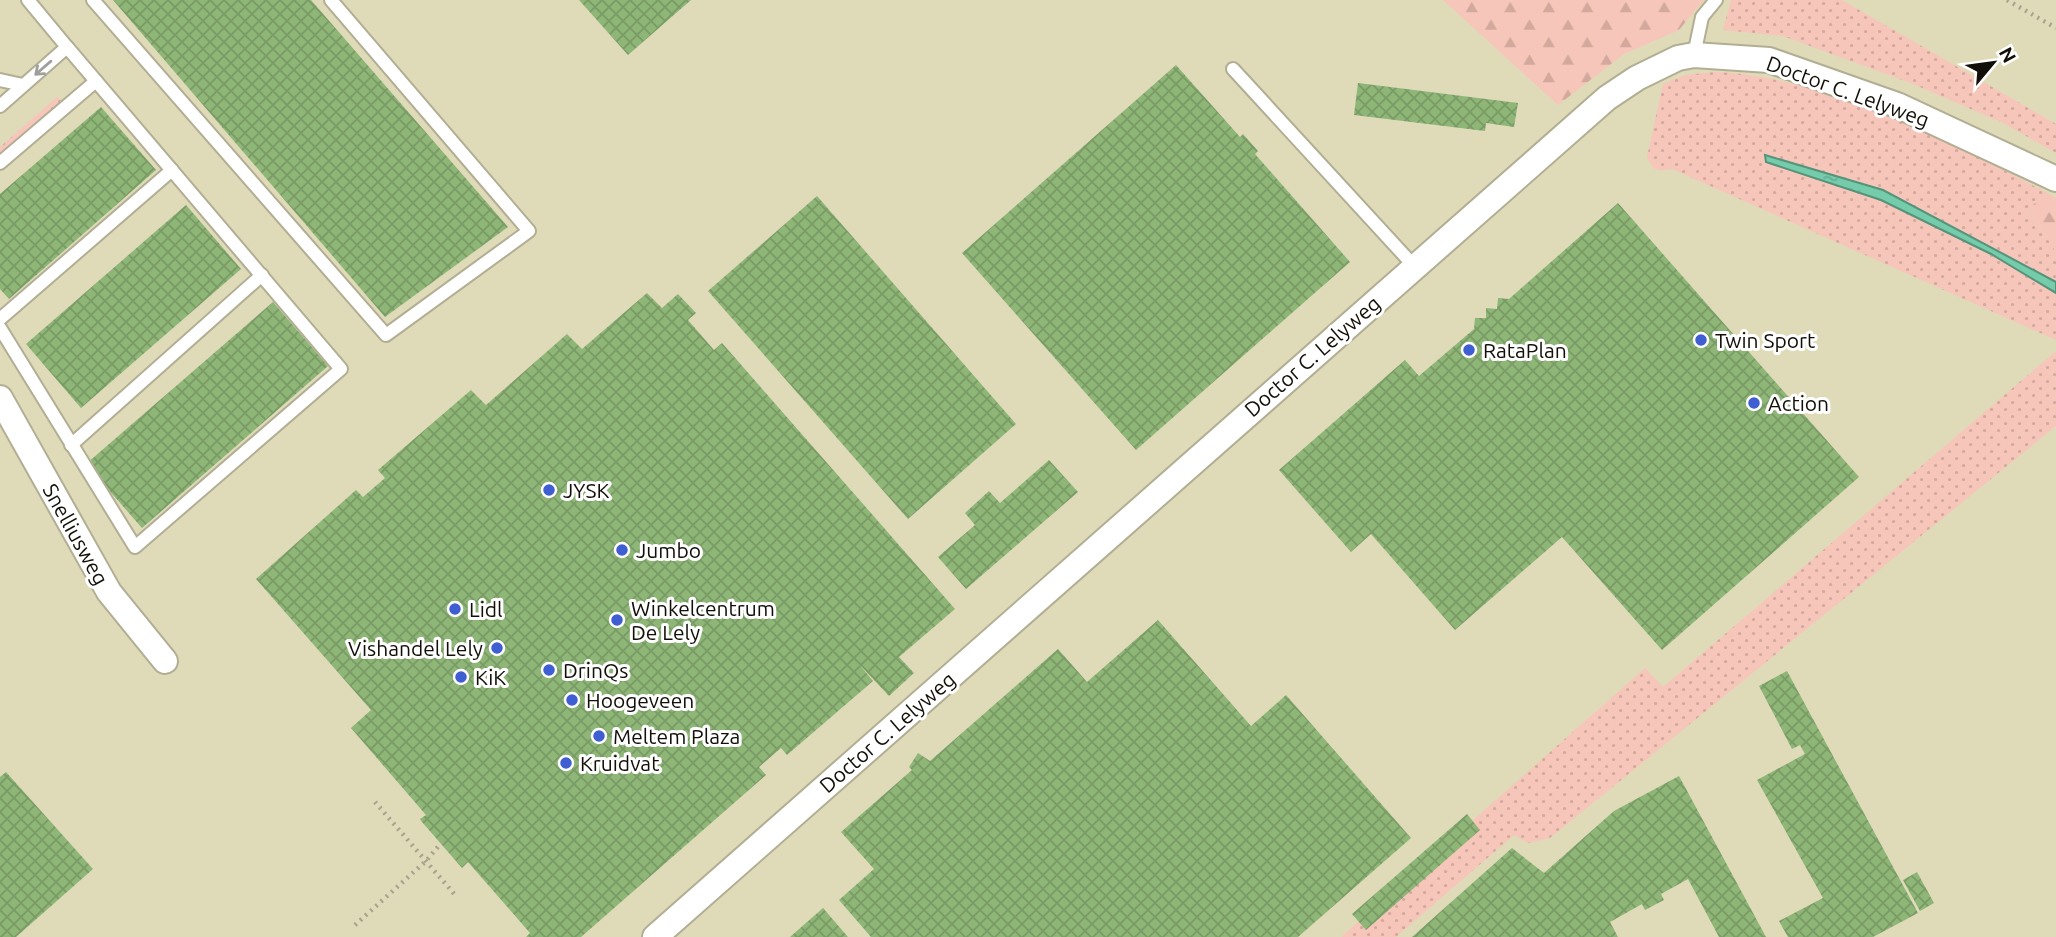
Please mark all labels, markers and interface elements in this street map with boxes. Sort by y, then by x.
north arrow [1958,28,2028,98]
text: N [1995,43,2021,66]
street label: Doctor C. Lelyweg [1763,50,1933,132]
one-way arrow [34,60,52,76]
street label: Doctor C. Lelyweg [1239,291,1385,421]
place label: Twin Sport [1715,328,1815,352]
marker: Twin Sport [1693,332,1709,348]
place label: RataPlan [1483,338,1567,362]
marker: RataPlan [1461,342,1477,358]
place label: Action [1768,391,1829,415]
marker: Action [1746,395,1762,411]
place label: JYSK [563,478,609,502]
street label: Snelliusweg [38,479,114,589]
marker: JYSK [541,482,557,498]
place label: Jumbo [636,538,701,562]
marker: Jumbo [614,542,630,558]
place label: Winkelcentrum De Lely [631,596,775,644]
place label: Lidl [469,597,503,621]
marker: Lidl [447,601,463,617]
marker: Winkelcentrum De Lely [609,612,625,628]
place label: Vishandel Lely [348,636,483,660]
marker: Vishandel Lely [489,640,505,656]
place label: DrinQs [563,658,628,682]
marker: DrinQs [541,662,557,678]
place label: KiK [475,665,506,689]
street label: Doctor C. Lelyweg [814,667,960,797]
marker: KiK [453,669,469,685]
place label: Hoogeveen [586,688,694,712]
marker: Hoogeveen [564,692,580,708]
place label: Meltem Plaza [613,724,740,748]
marker: Meltem Plaza [591,728,607,744]
place label: Kruidvat [580,751,659,775]
marker: Kruidvat [558,755,574,771]

